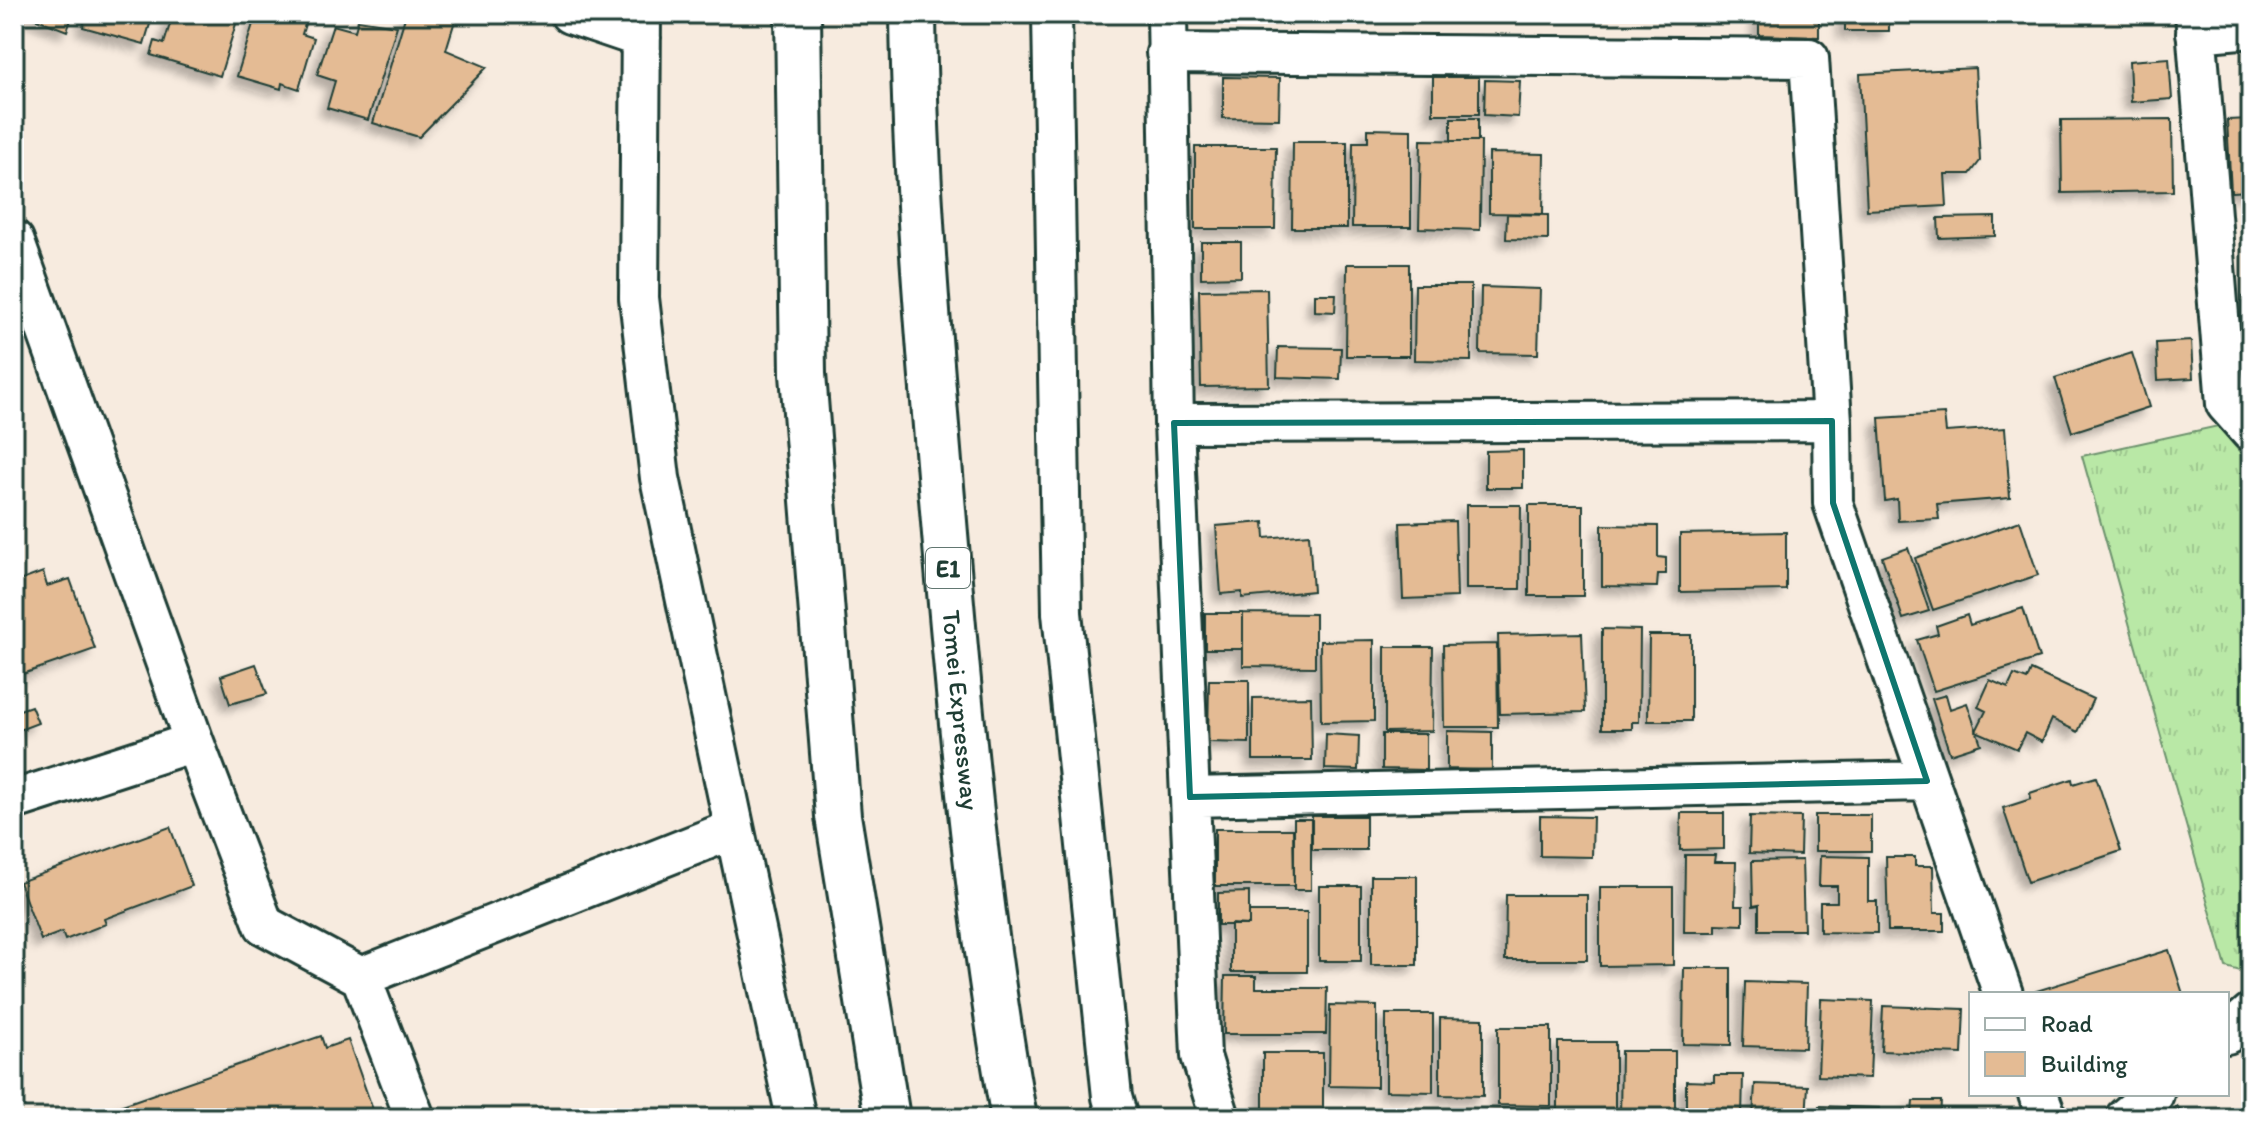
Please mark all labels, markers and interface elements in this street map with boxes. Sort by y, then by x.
road number: E1 [926,548,970,588]
street label: Tomei Expressway [936,609,987,812]
legend [1969,992,2229,1096]
text: Road [2041,1009,2093,1038]
text: Building [2041,1049,2128,1078]

